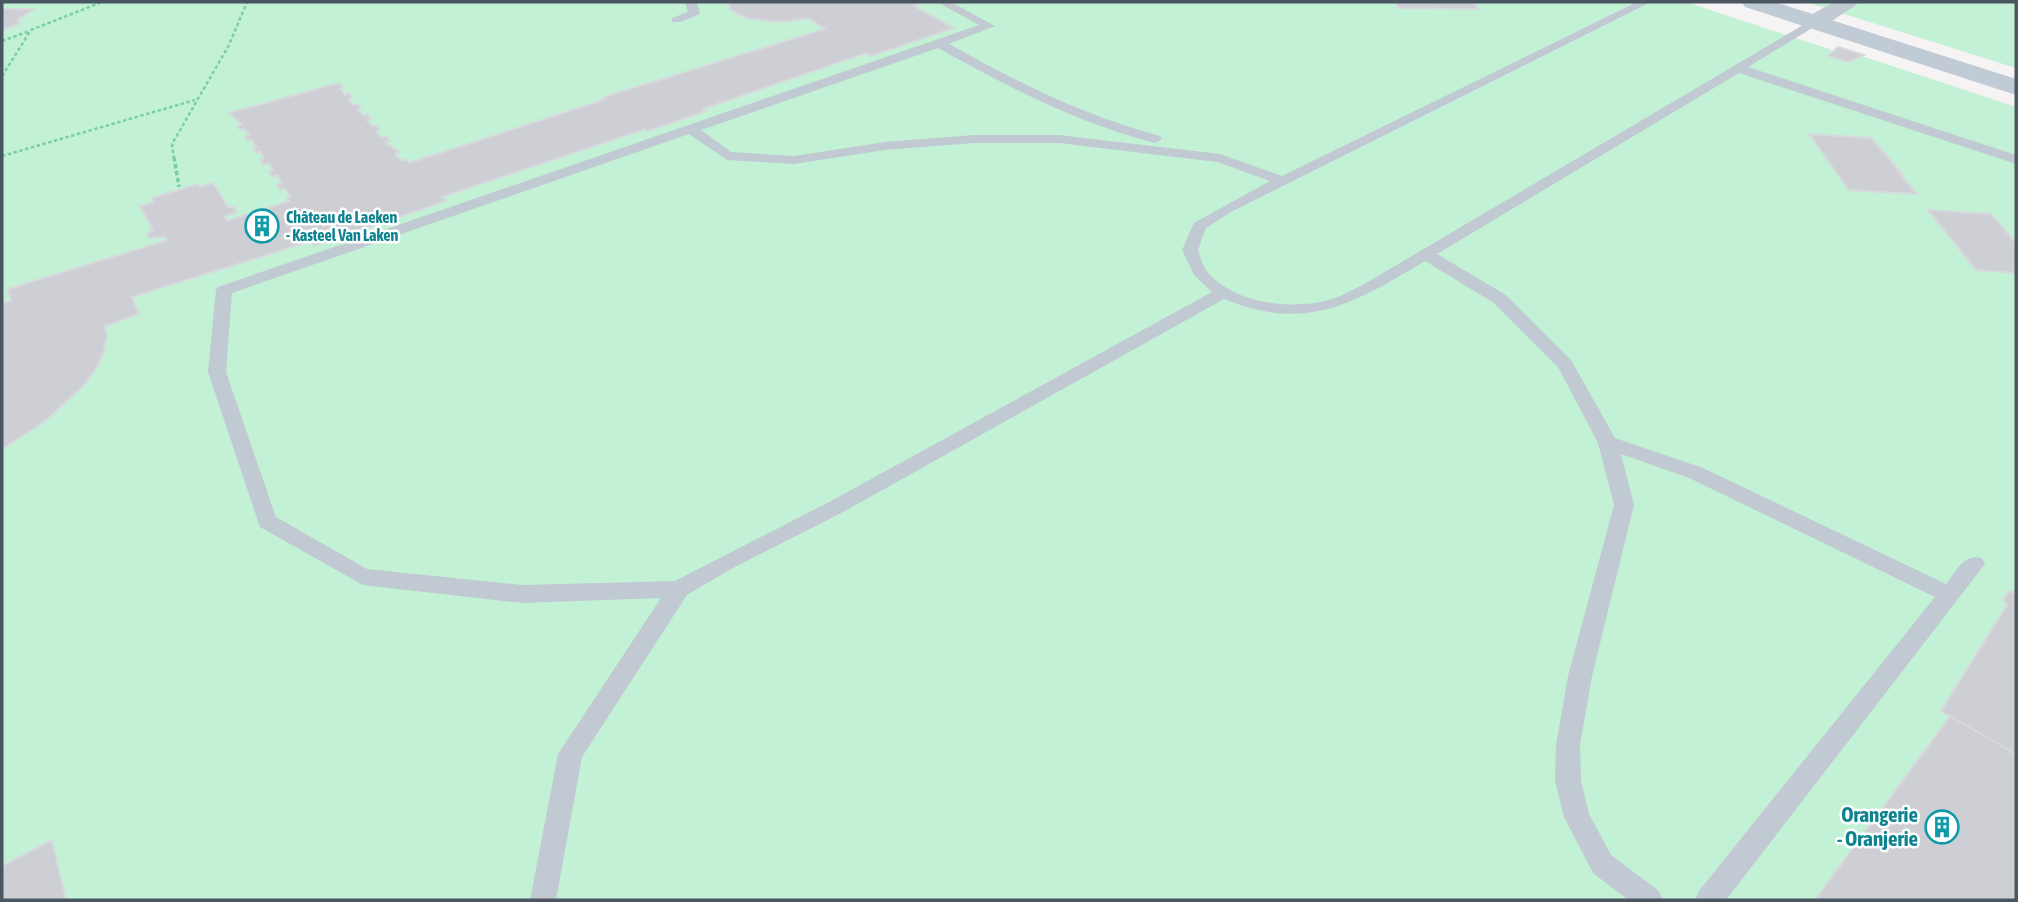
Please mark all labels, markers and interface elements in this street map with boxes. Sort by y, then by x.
building icon: Château de Laeken - Kasteel Van Laken [243,207,281,245]
place label: Château de Laeken - Kasteel Van Laken [286,208,398,244]
place label: Orangerie - Oranjerie [1837,802,1918,850]
building icon: Orangerie - Oranjerie [1923,808,1961,846]

